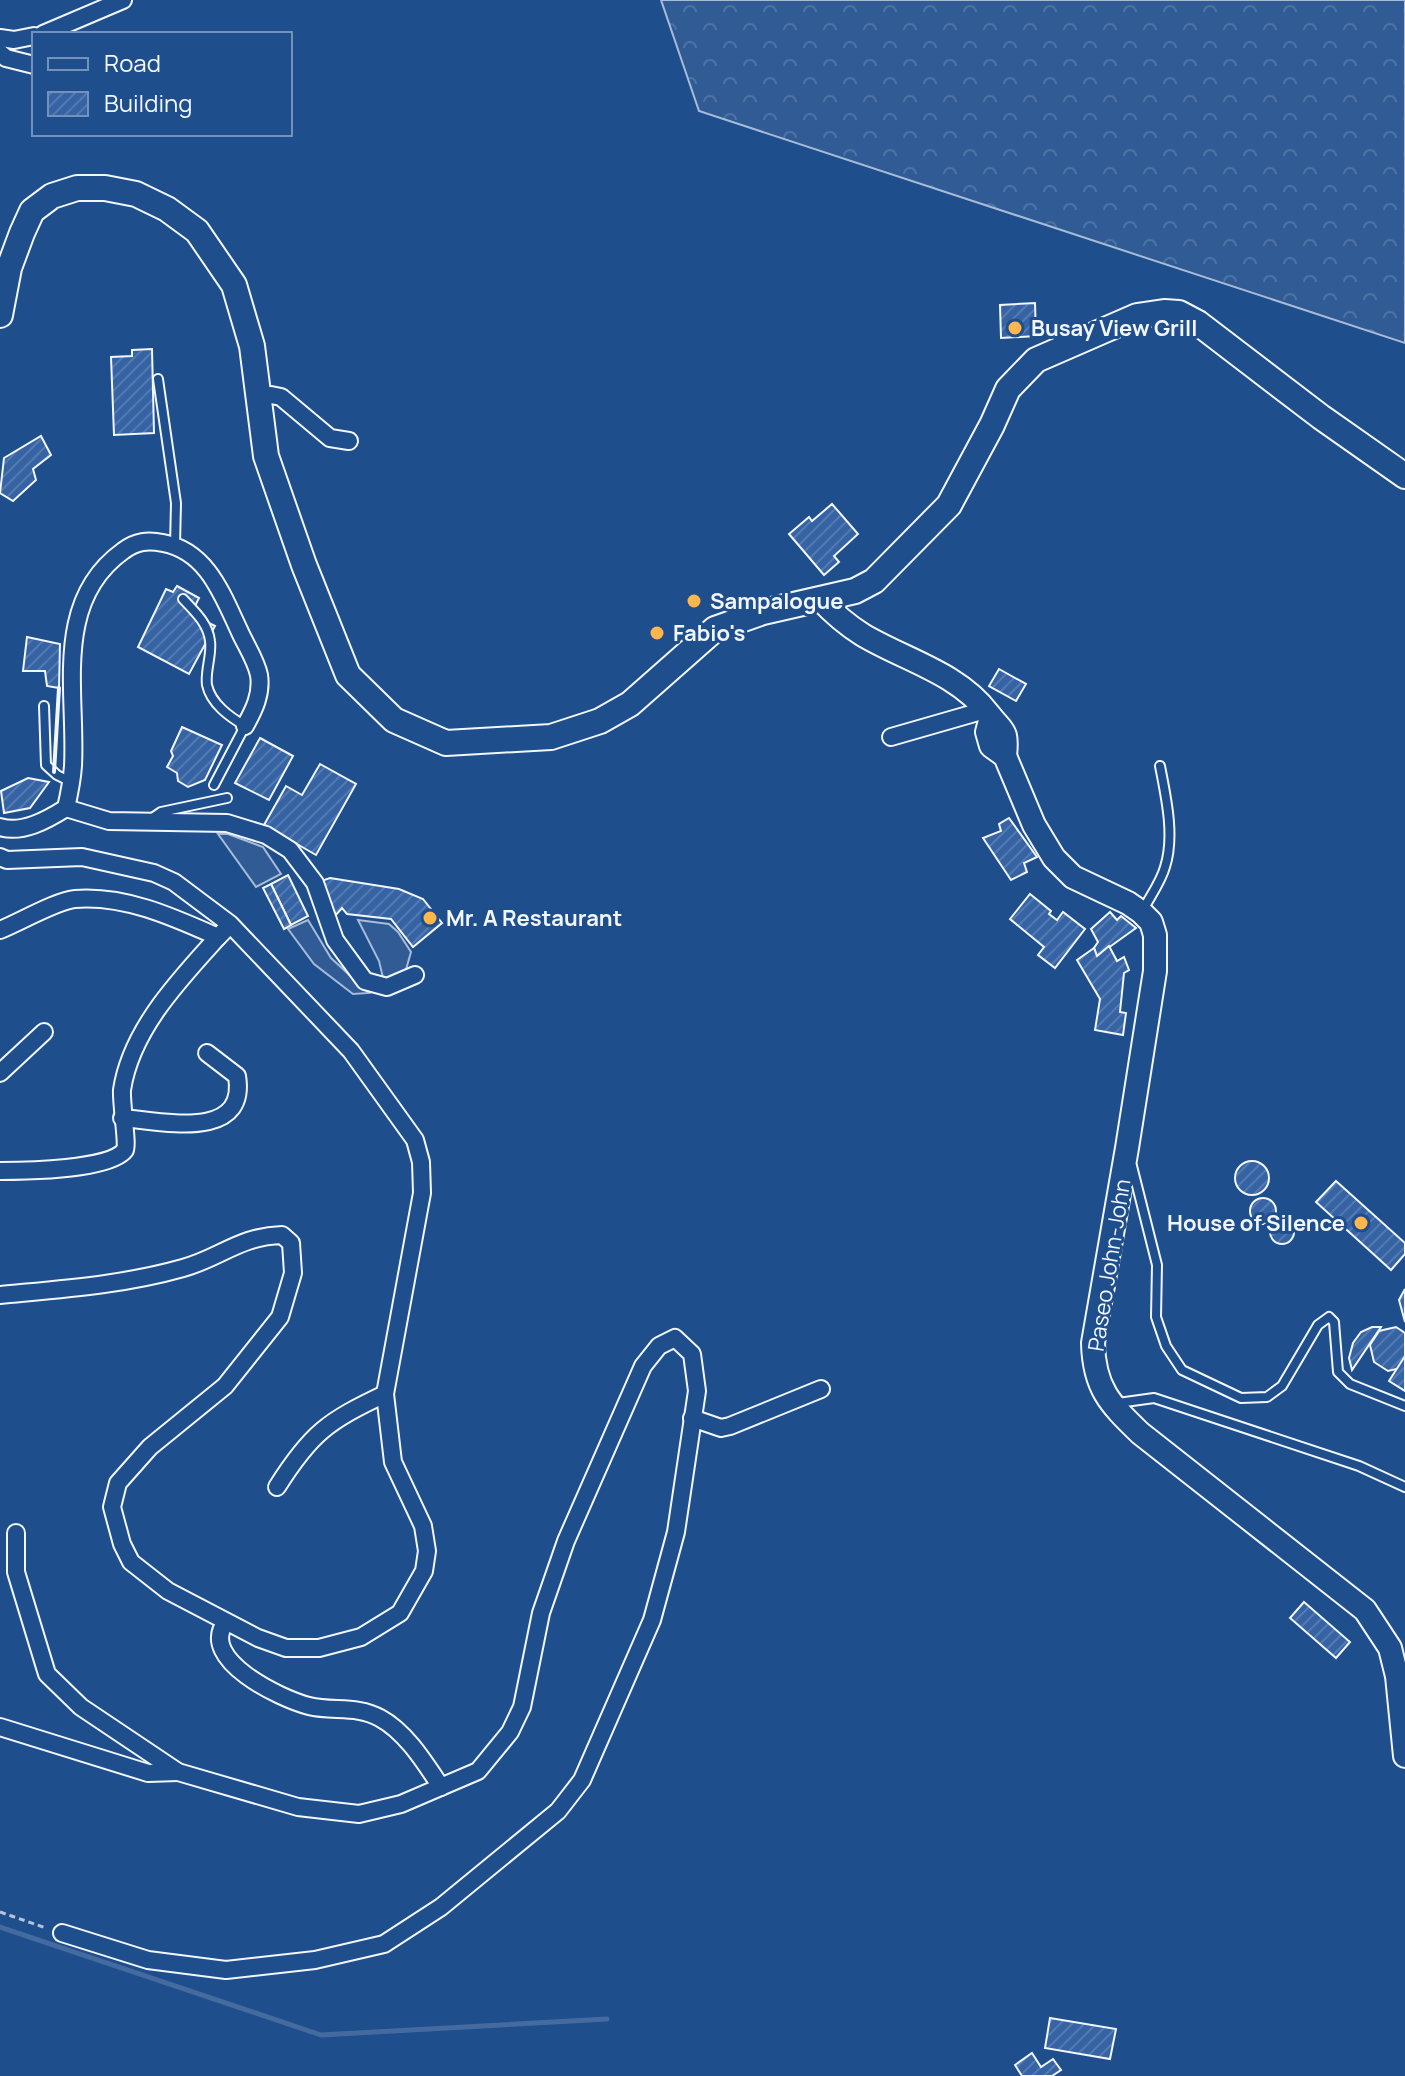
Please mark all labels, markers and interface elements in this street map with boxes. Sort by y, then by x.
legend [32,32,292,136]
text: Road [104,46,161,79]
text: Building [104,86,192,119]
place label: Busay View Grill [1031,313,1197,343]
marker: Busay View Grill [1006,319,1024,337]
place label: Sampalogue [710,586,843,616]
marker: Sampalogue [685,592,703,610]
place label: Fabio's [673,618,745,648]
marker: Fabio's [648,624,666,642]
place label: Mr. A Restaurant [446,903,622,933]
marker: Mr. A Restaurant [421,909,439,927]
street label: Paseo John-John [1081,1177,1137,1353]
place label: House of Silence [1167,1208,1345,1238]
marker: House of Silence [1352,1214,1370,1232]

